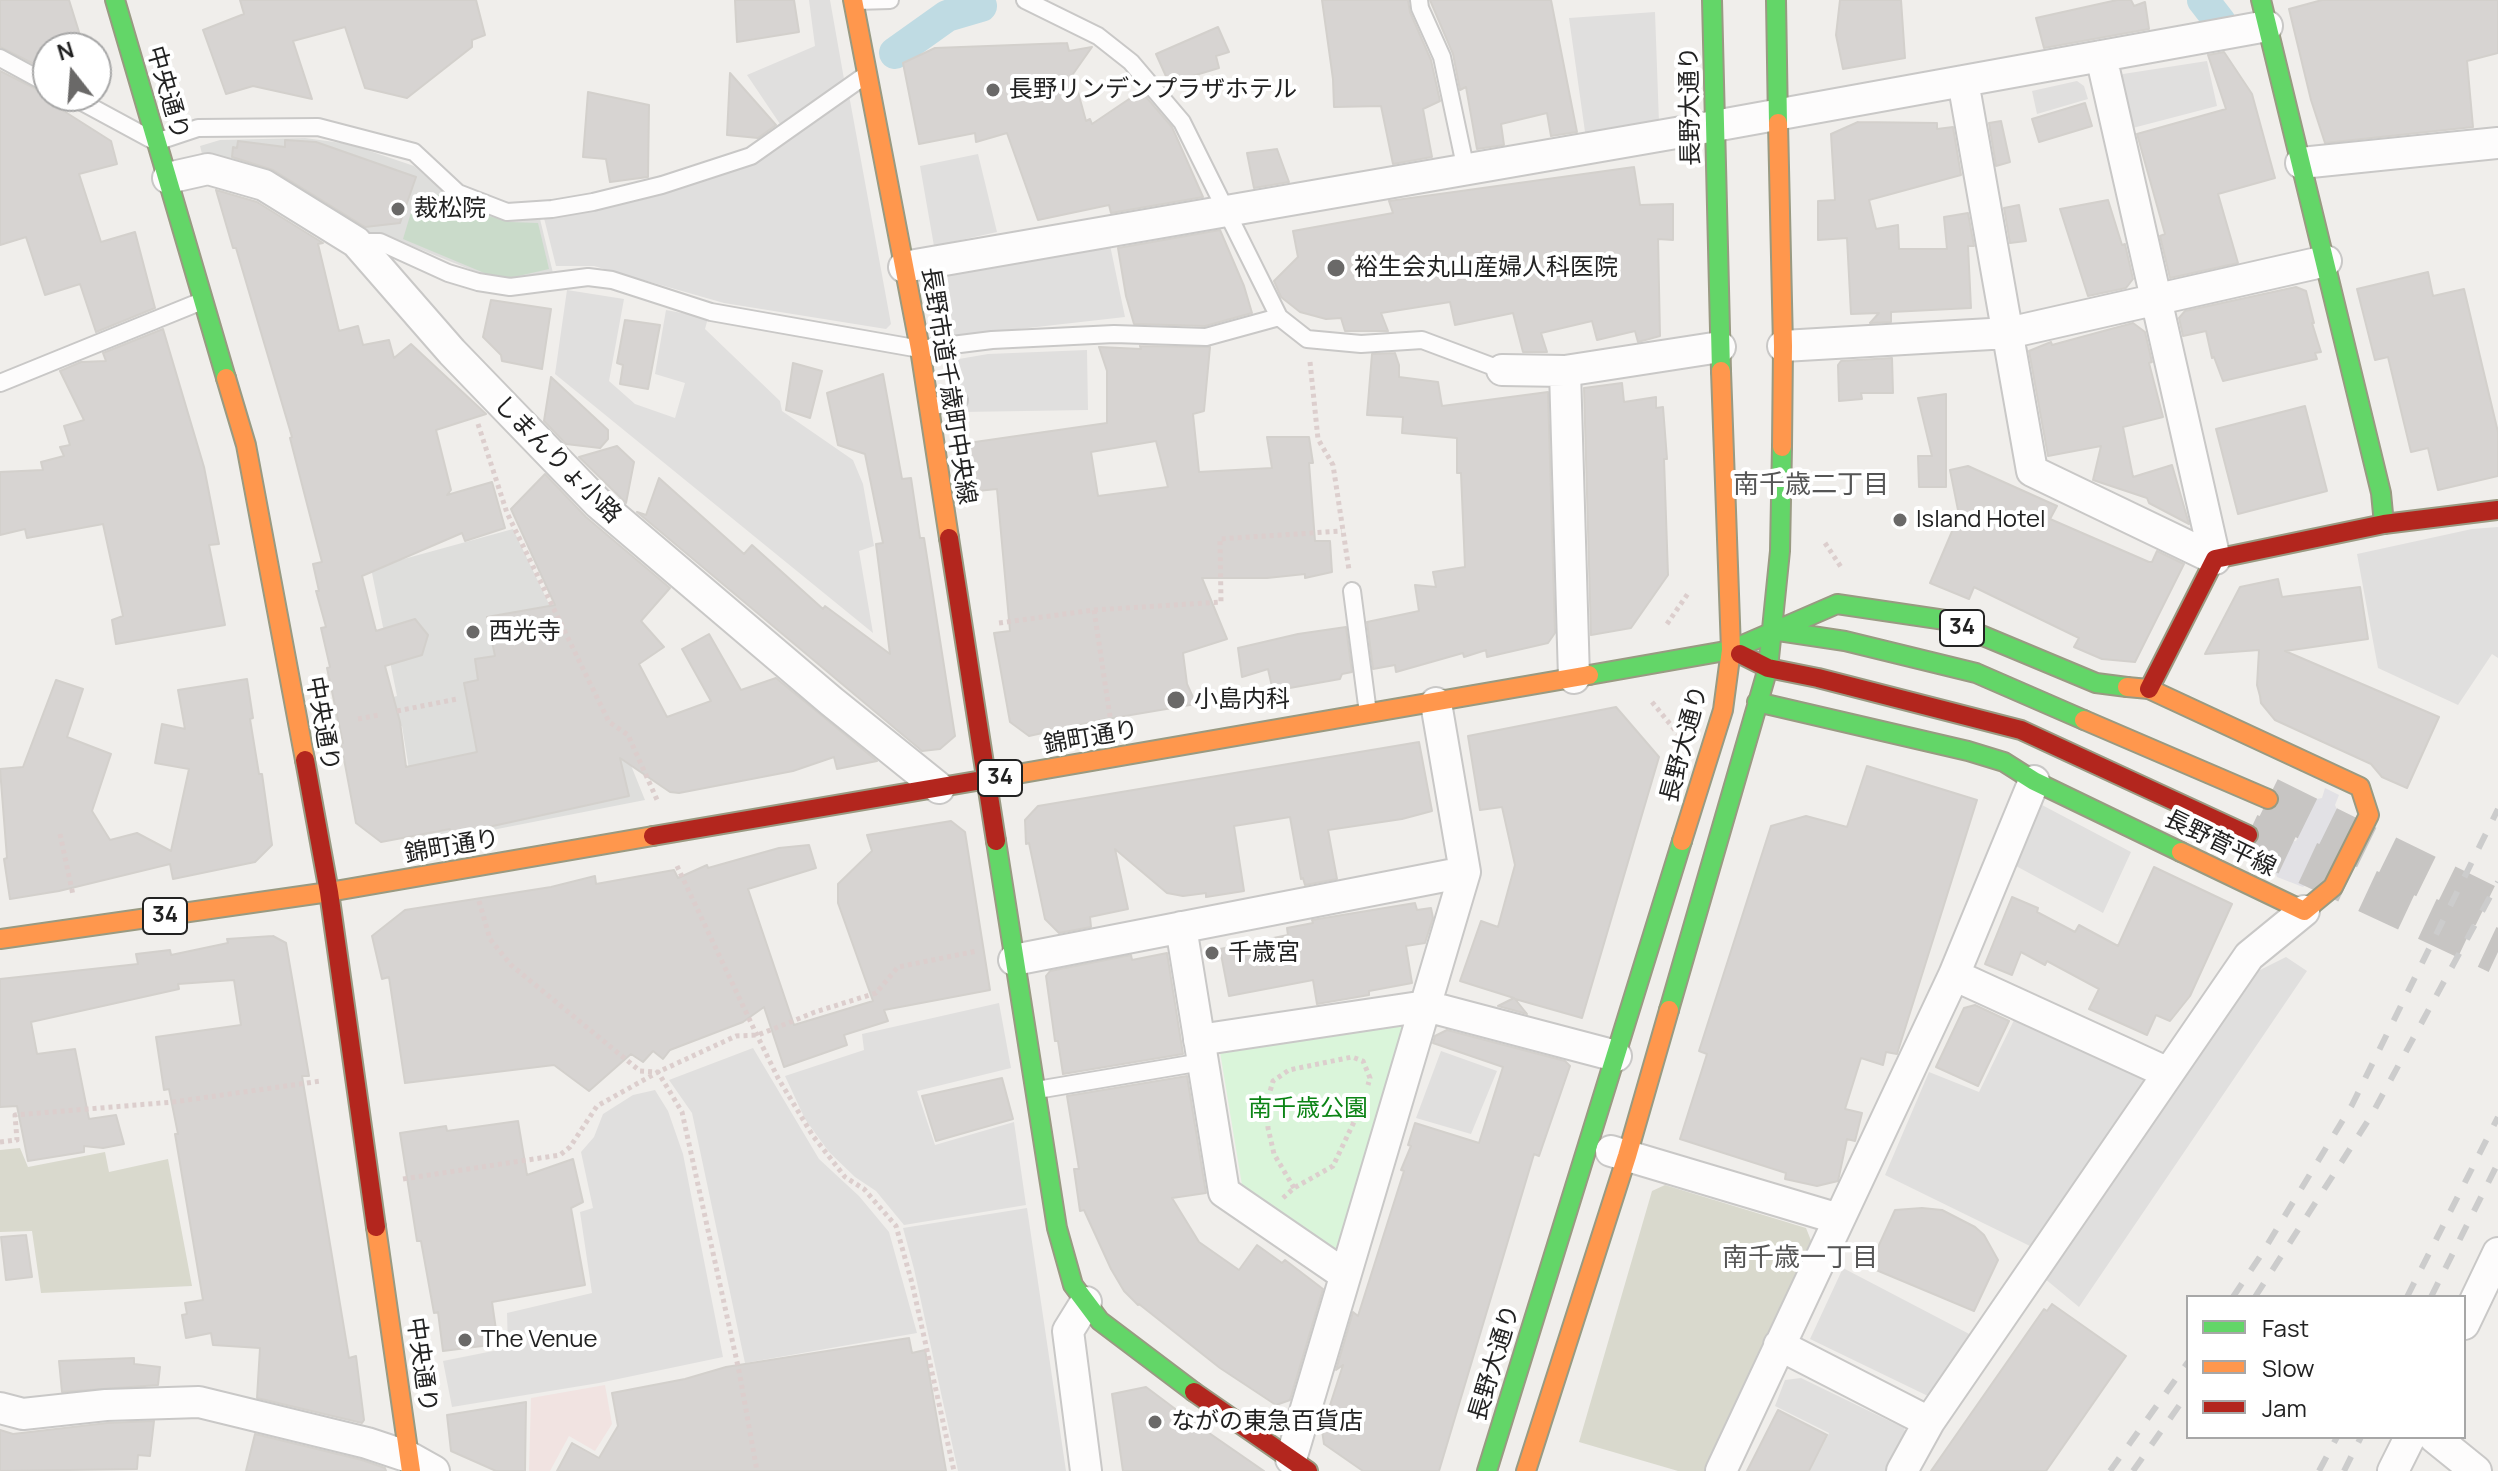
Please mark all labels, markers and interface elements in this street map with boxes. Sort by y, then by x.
north arrow [32,32,112,112]
text: N [54,34,77,68]
street label: 中央通り [140,43,194,143]
street label: 長野大通り [1676,46,1706,166]
place label: 長野リンデンプラザホテル [1009,76,1297,104]
marker: 長野リンデンプラザホテル [984,81,1002,99]
place label: 裁松院 [414,195,486,223]
marker: 裁松院 [389,200,407,218]
place label: 裕生会丸山産婦人科医院 [1354,254,1618,282]
marker: 裕生会丸山産婦人科医院 [1325,257,1347,279]
street label: 長野市道千歳町中央線 [915,265,981,507]
street label: しまんりょ小路 [487,390,627,530]
district label: 南千歳二丁目 [1733,470,1889,502]
place label: Island Hotel [1916,506,2046,534]
marker: Island Hotel [1891,511,1909,529]
road number: 34 [1940,610,1984,646]
place label: 西光寺 [489,618,561,646]
marker: 西光寺 [464,623,482,641]
street label: 中央通り [299,674,345,774]
street label: 長野大通り [1656,682,1714,806]
place label: 小島内科 [1194,686,1290,714]
marker: 小島内科 [1165,689,1187,711]
street label: 錦町通り [1041,715,1141,761]
road number: 34 [978,760,1022,796]
street label: 長野菅平線 [2160,805,2280,883]
street label: 錦町通り [402,824,502,870]
road number: 34 [143,898,187,934]
place label: 千歳宮 [1228,939,1300,967]
marker: 千歳宮 [1203,944,1221,962]
park label: 南千歳公園 [1248,1095,1368,1123]
district label: 南千歳一丁目 [1722,1243,1878,1275]
legend [2186,1295,2466,1439]
street label: 長野大通り [1464,1301,1526,1425]
text: Fast [2262,1311,2309,1344]
street label: 中央通り [400,1315,442,1415]
place label: The Venue [481,1326,598,1354]
marker: The Venue [456,1331,474,1349]
text: Slow [2262,1351,2315,1384]
text: Jam [2262,1391,2307,1424]
place label: ながの東急百貨店 [1171,1408,1363,1436]
marker: ながの東急百貨店 [1146,1413,1164,1431]

